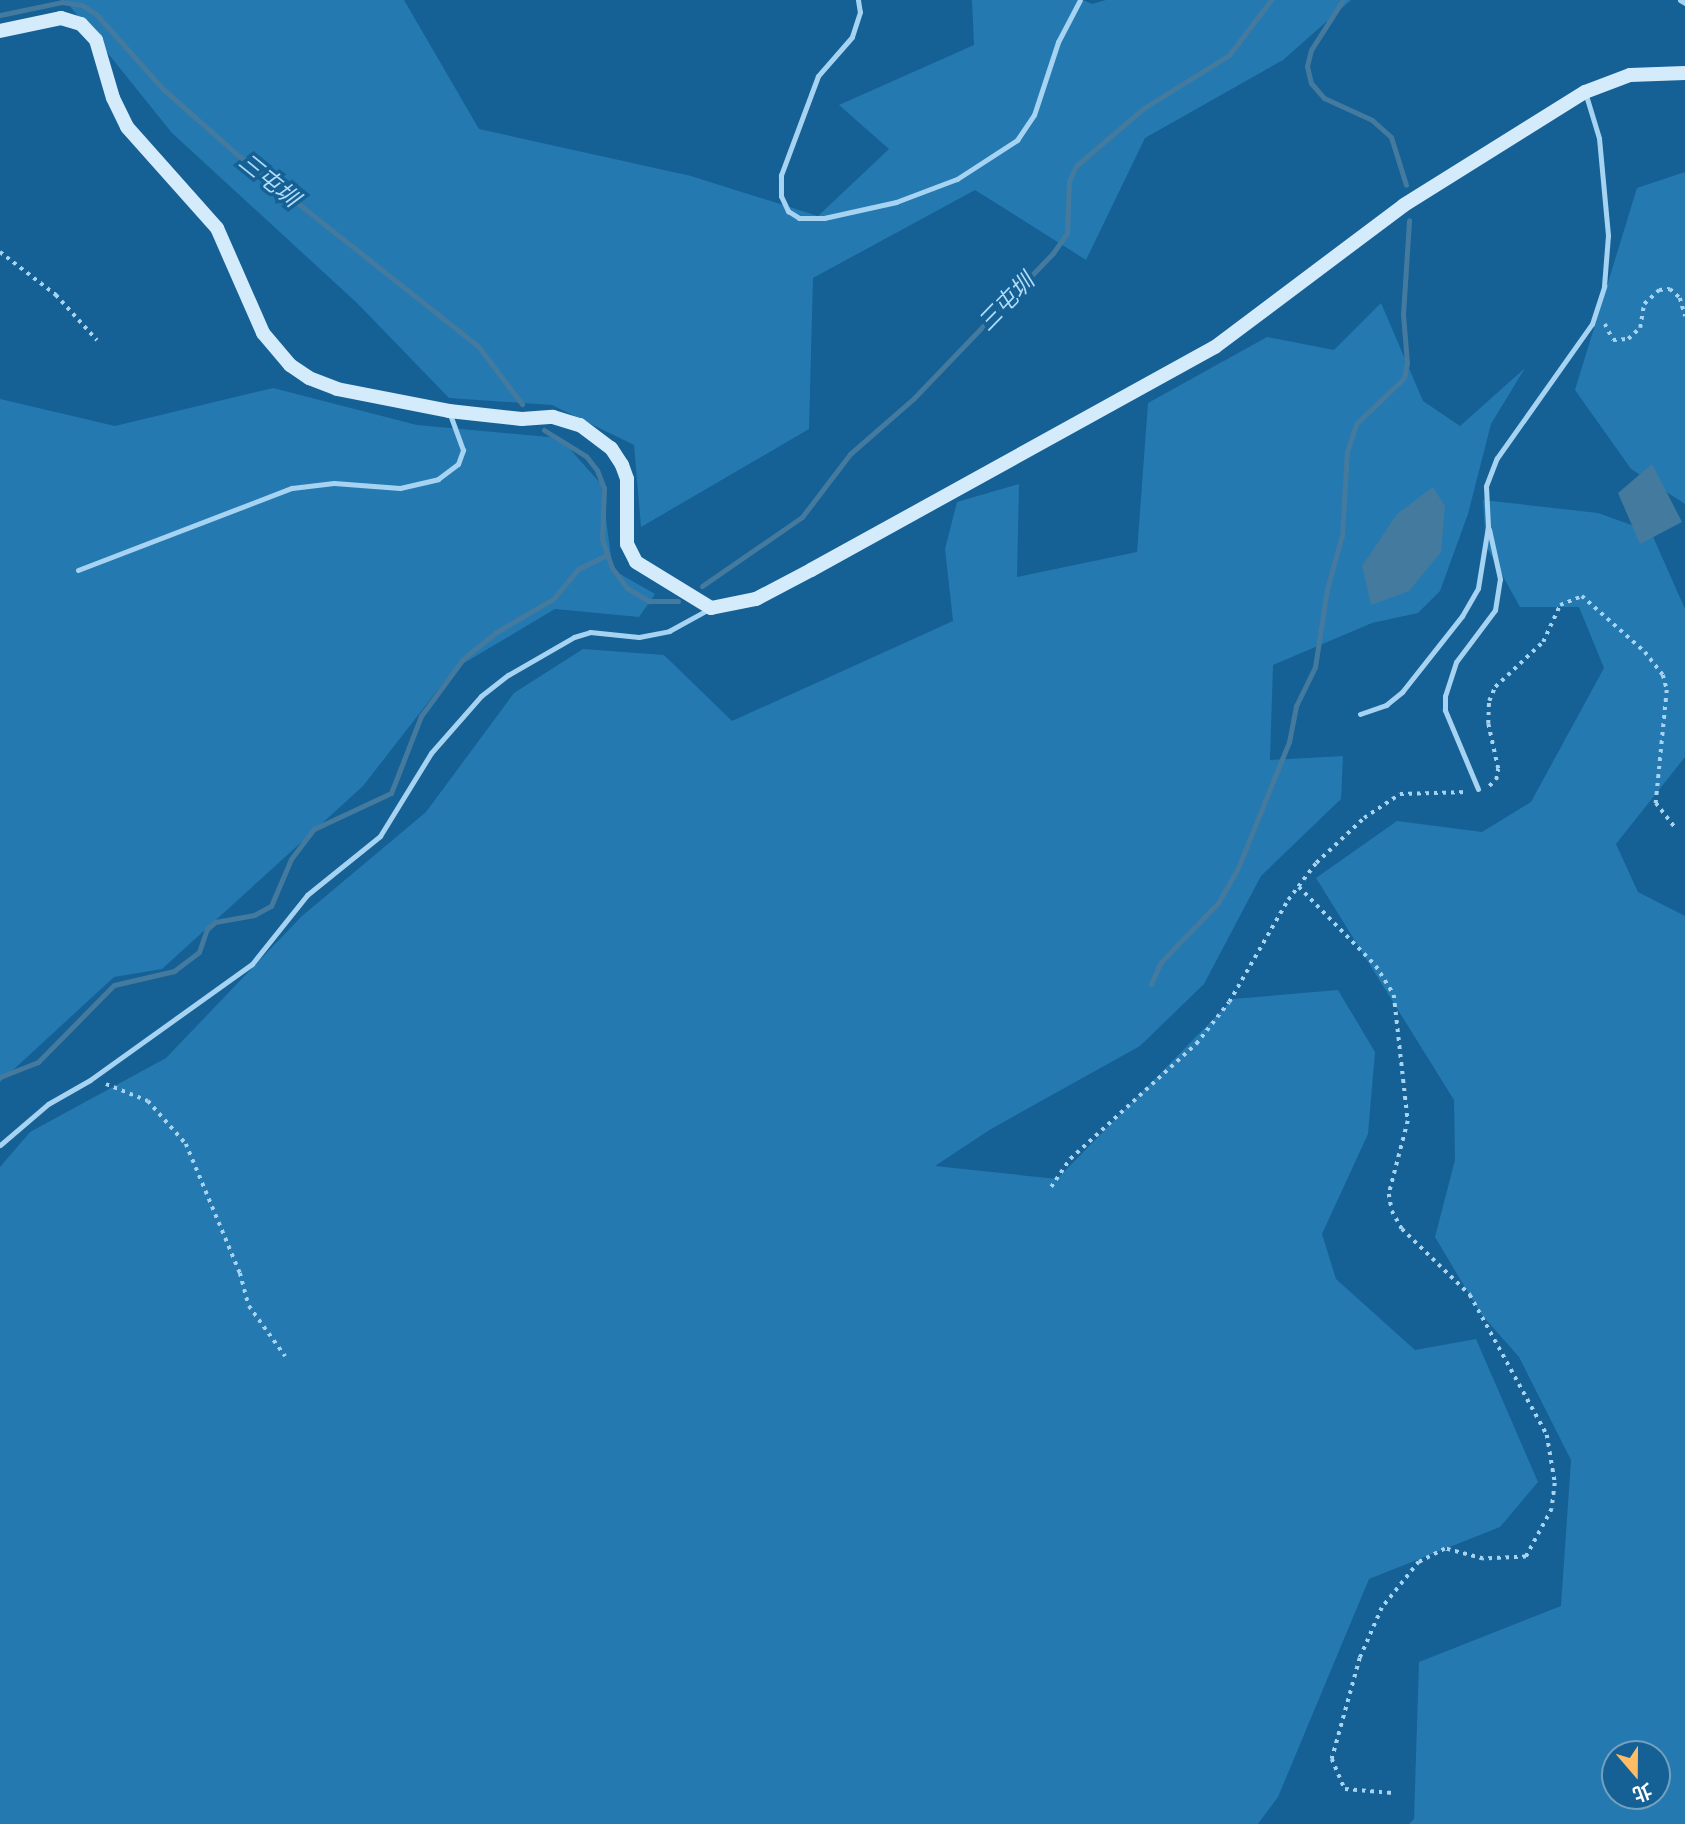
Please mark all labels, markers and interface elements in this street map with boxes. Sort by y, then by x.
water label: 三屯圳 [234,148,304,212]
water label: 三屯圳 [972,268,1040,336]
north arrow [1601,1740,1671,1810]
text: 北 [1630,1779,1655,1806]

